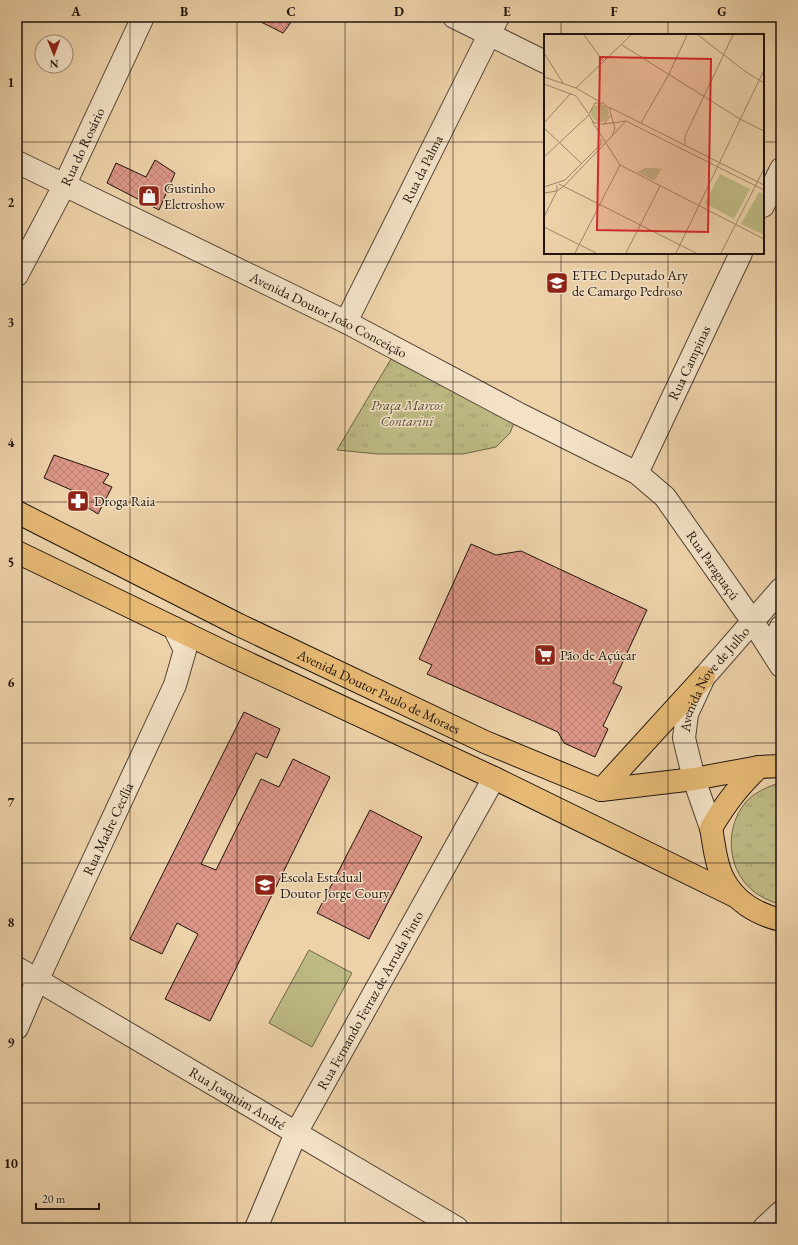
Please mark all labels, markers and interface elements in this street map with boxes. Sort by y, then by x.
text: A [70,3,81,20]
text: B [180,3,188,20]
text: C [286,3,296,20]
text: D [394,3,404,20]
text: E [503,3,511,20]
text: F [610,3,618,20]
text: G [717,3,727,20]
north arrow [34,34,74,74]
inset map [544,34,764,254]
text: N [50,57,59,71]
text: 1 [8,74,15,91]
street label: Rua do Rosário [56,104,109,189]
street label: Rua da Palma [398,132,447,206]
place label: Gustinho Eletroshow [164,179,225,213]
shop icon: Gustinho Eletroshow [136,183,162,209]
text: 2 [8,194,15,211]
place label: ETEC Deputado Ary de Camargo Pedroso [572,266,689,300]
street label: Avenida Doutor João Conceição [246,267,410,362]
school or university icon: ETEC Deputado Ary de Camargo Pedroso [544,270,570,296]
text: 3 [8,314,15,331]
street label: Rua Campinas [664,322,715,403]
park label: Praça Marcos Contarini [371,396,443,430]
text: 4 [8,434,15,451]
pharmacy icon: Droga Raia [65,488,91,514]
place label: Droga Raia [94,492,156,510]
street label: Rua Paraguaçú [682,527,744,604]
text: 5 [8,554,14,571]
street label: Avenida Nove de Julho [676,622,753,734]
supermarket icon: Pão de Açúcar [532,642,558,668]
street label: Avenida Doutor Paulo de Moraes [294,645,464,738]
place label: Pão de Açúcar [560,646,637,664]
text: 6 [8,674,15,691]
street label: Rua Madre Cecília [79,779,138,878]
text: 7 [8,794,15,811]
place label: Escola Estadual Doutor Jorge Coury [280,868,390,902]
school or university icon: Escola Estadual Doutor Jorge Coury [252,872,278,898]
street label: Rua Fernando Ferraz de Arruda Pinto [313,908,427,1093]
text: 8 [8,914,15,931]
text: 9 [8,1034,15,1051]
street label: Rua Joaquim André [186,1063,289,1134]
text: 10 [4,1155,18,1172]
scale bar [36,1185,99,1211]
text: 20 m [42,1191,66,1207]

